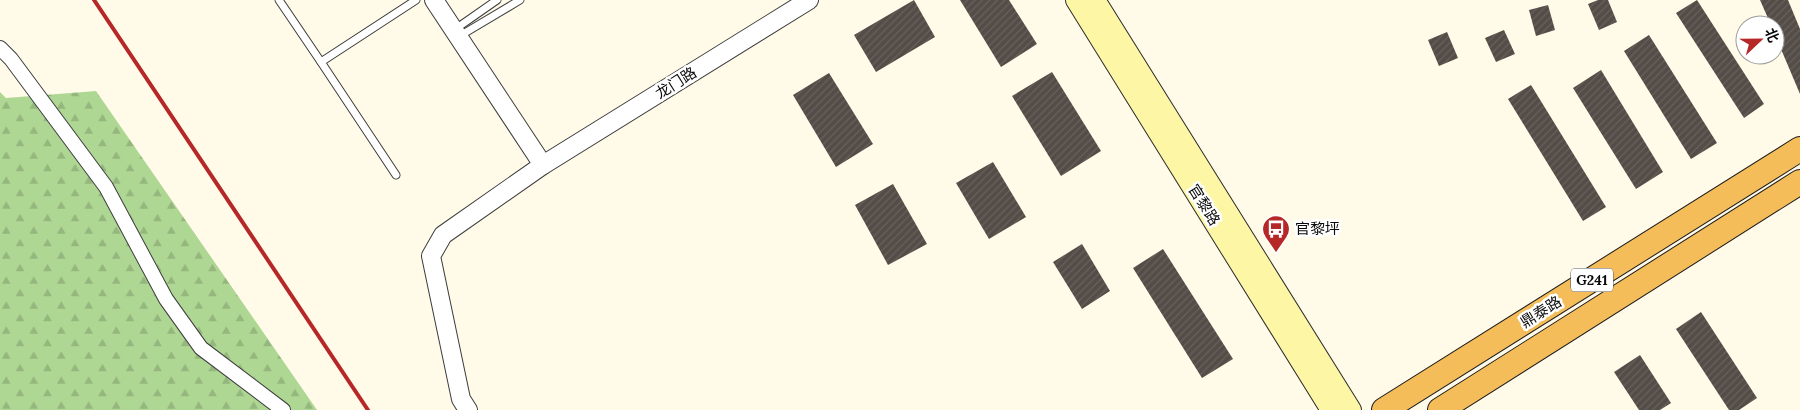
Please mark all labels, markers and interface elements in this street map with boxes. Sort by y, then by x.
north arrow [1735,15,1785,65]
text: 北 [1761,25,1783,45]
street label: 龙门路 [652,63,700,103]
street label: 官黎路 [1184,181,1224,229]
bus stop icon: 官黎坪 [1261,214,1291,253]
place label: 官黎坪 [1295,219,1340,238]
road number: G241 [1571,268,1613,292]
street label: 鼎泰路 [1517,292,1565,332]

